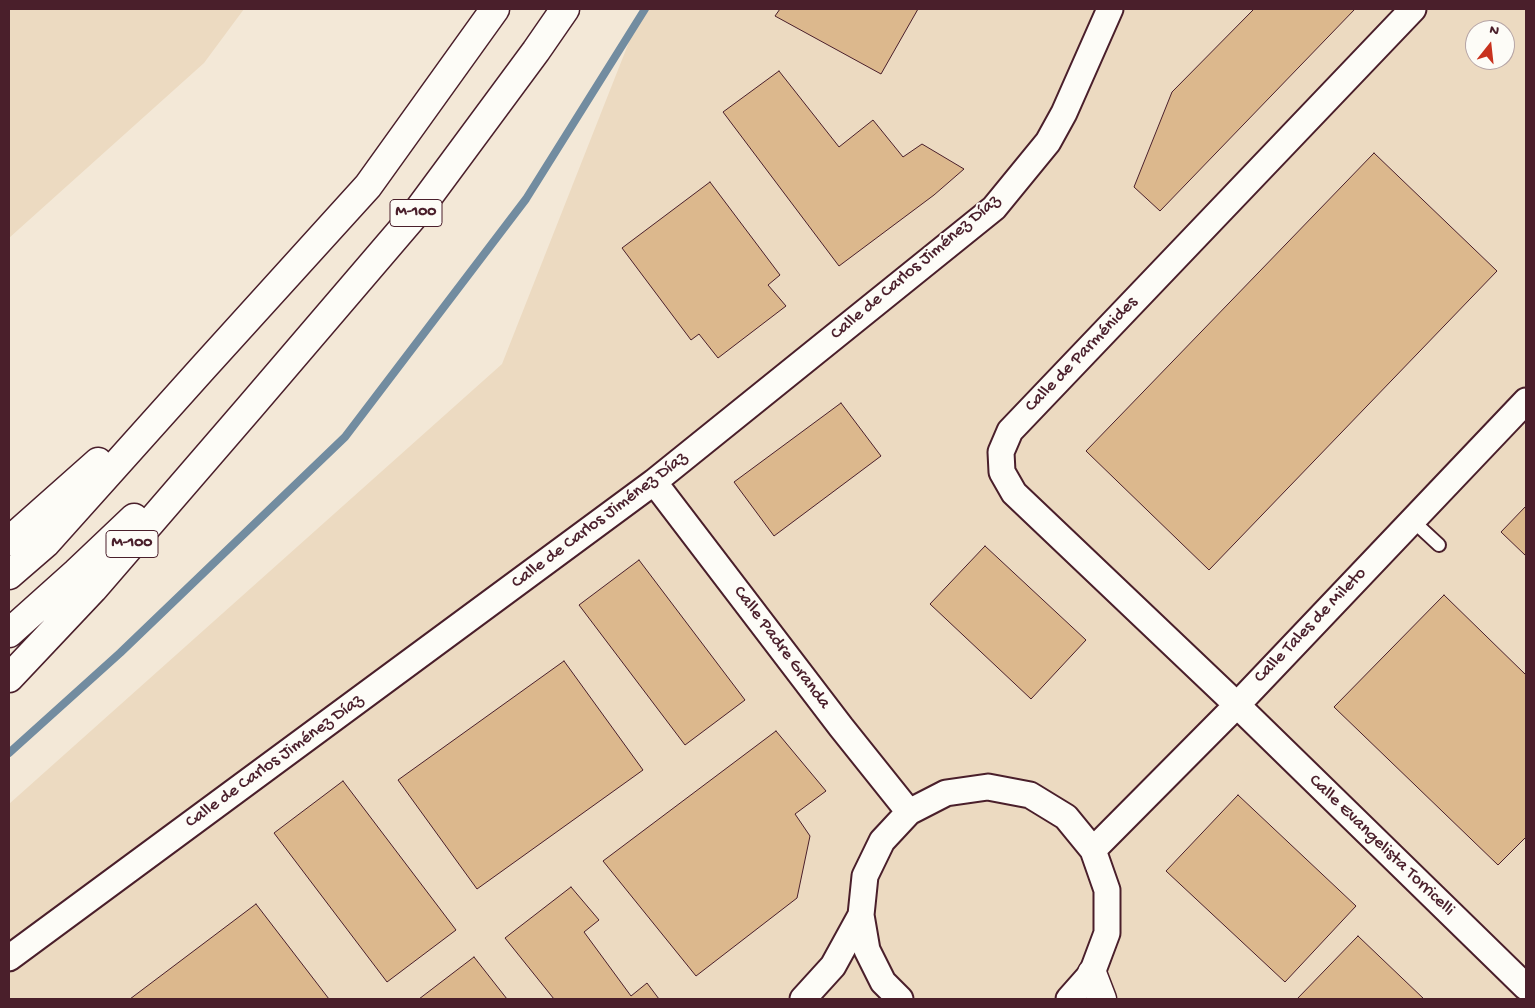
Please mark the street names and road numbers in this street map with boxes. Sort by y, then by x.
street label: Calle de Carlos Jiménez Díaz [827,191,1005,345]
road number: M-100 [390,200,442,227]
street label: Calle de Parménides [1021,293,1143,417]
street label: Calle de Carlos Jiménez Díaz [508,448,692,594]
road number: M-100 [106,530,158,558]
street label: Calle Tales de Mileto [1250,564,1372,688]
street label: Calle Padre Granda [728,582,834,714]
street label: Calle de Carlos Jiménez Díaz [182,690,368,834]
street label: Calle Evangelista Torricelli [1303,771,1459,921]

